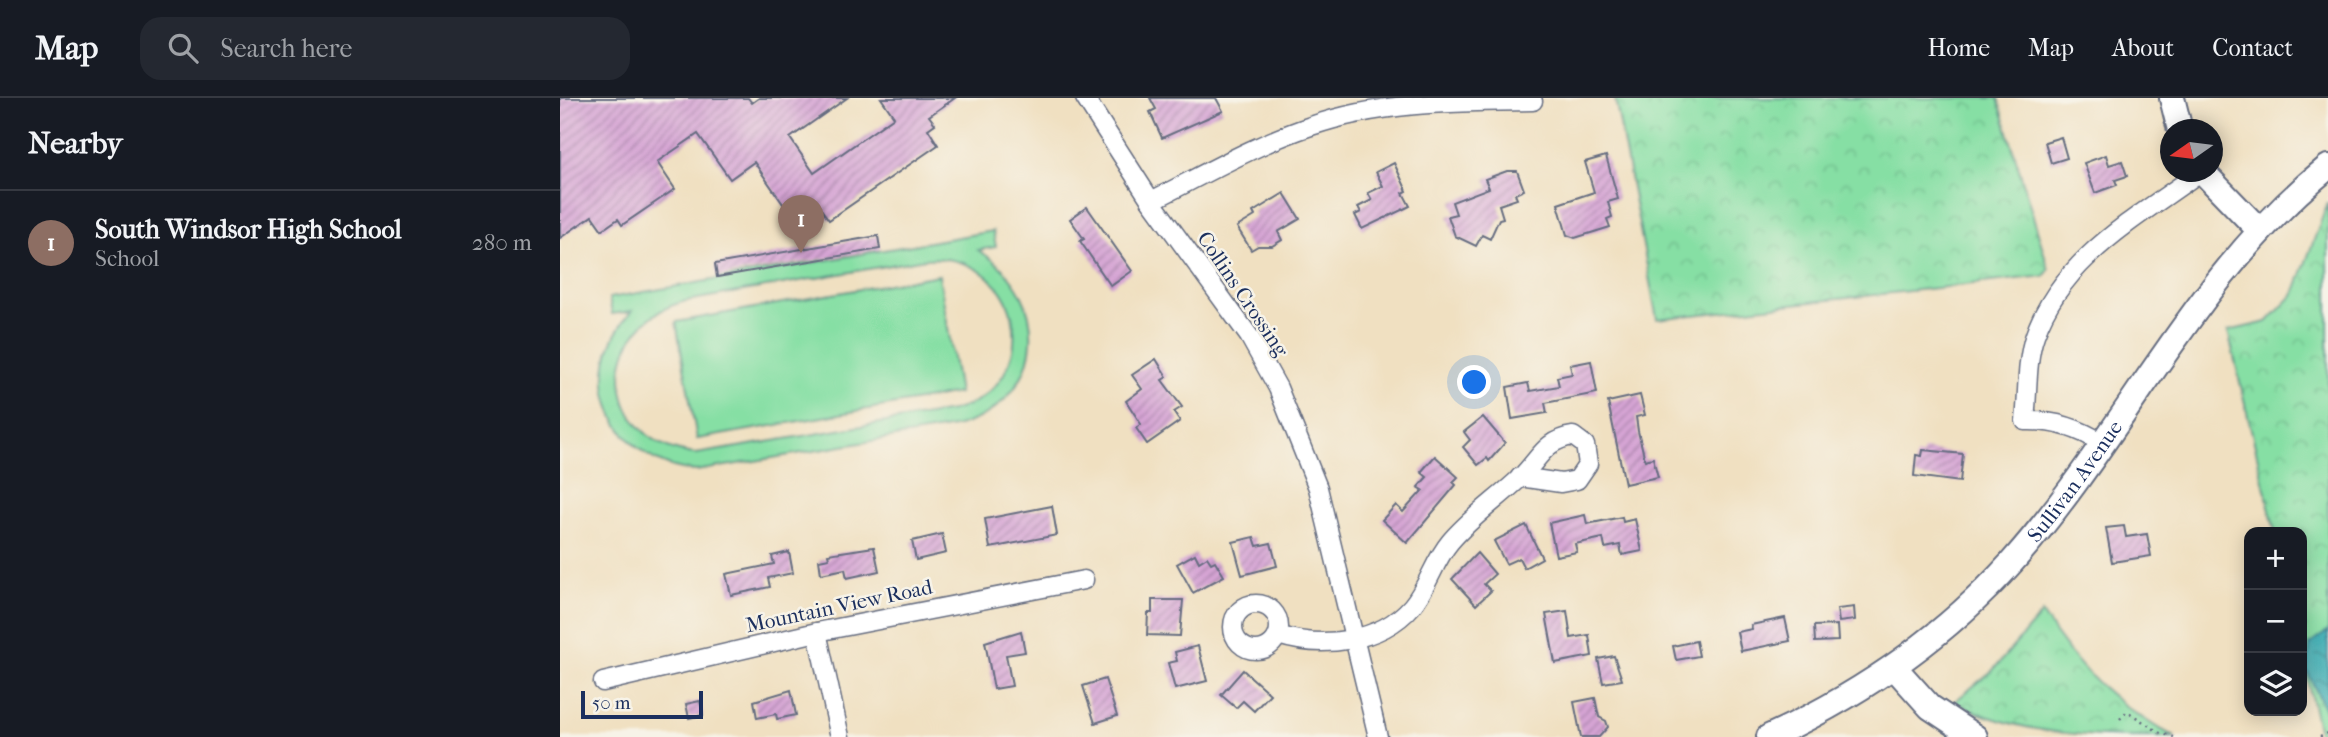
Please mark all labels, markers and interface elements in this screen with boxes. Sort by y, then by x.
search box [140,17,630,80]
text: Map [35,29,98,68]
icon: search [164,29,202,67]
text: Search here [220,33,352,64]
text: Home [1928,34,1990,62]
text: Map [2028,34,2074,62]
text: About [2112,34,2174,62]
text: Contact [2212,34,2293,62]
north arrow [2160,119,2223,182]
text: Nearby [28,126,123,161]
pin: 1 [778,195,824,253]
text: South Windsor High School [95,214,402,245]
street label: Collins Crossing [1192,227,1294,362]
text: 1 [47,229,55,256]
text: 280 m [472,229,532,256]
text: School [95,245,159,272]
your location [1457,365,1491,399]
street label: Sullivan Avenue [2022,416,2127,547]
map controls [2244,527,2307,716]
button: + [2244,527,2307,590]
street label: Mountain View Road [743,574,935,638]
button: − [2244,590,2307,653]
button: layers [2244,653,2307,716]
scale bar [581,688,704,720]
text: 50 m [592,692,631,714]

